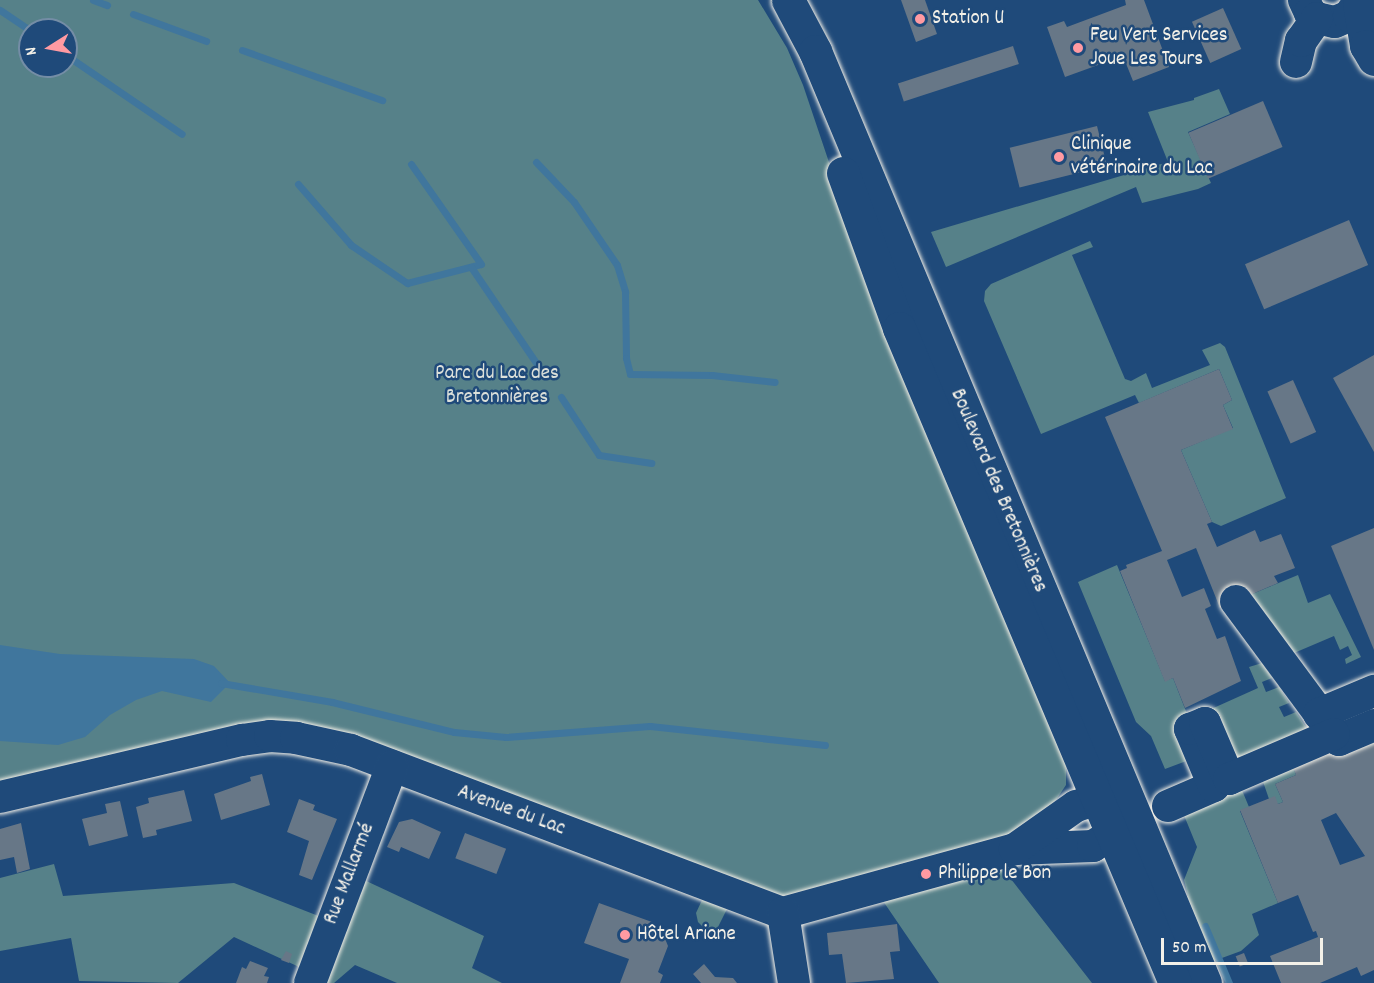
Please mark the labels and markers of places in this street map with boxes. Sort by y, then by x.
place label: Station U [932,6,1004,32]
marker: Station U [913,12,927,26]
place label: Feu Vert Services Joue Les Tours [1090,23,1228,73]
marker: Feu Vert Services Joue Les Tours [1071,41,1085,55]
place label: Clinique vétérinaire du Lac [1071,132,1213,182]
marker: Clinique vétérinaire du Lac [1052,150,1066,164]
place label: Philippe le Bon [938,861,1051,887]
marker: Philippe le Bon [919,867,933,881]
place label: Hôtel Ariane [637,922,736,948]
marker: Hôtel Ariane [618,928,632,942]

